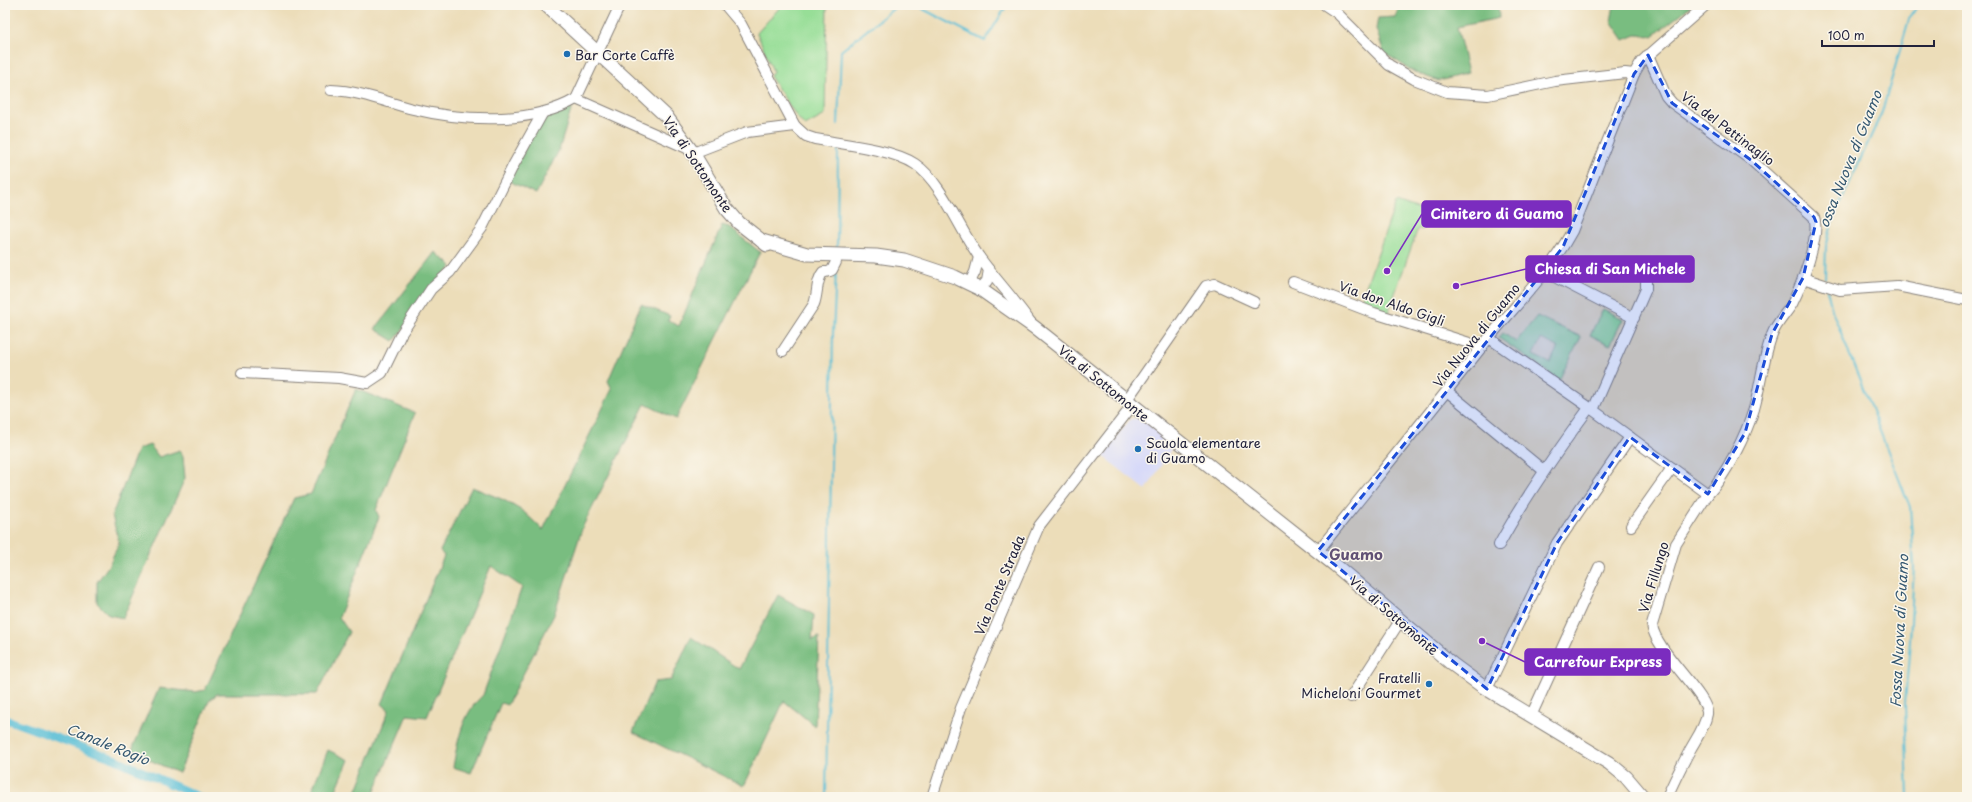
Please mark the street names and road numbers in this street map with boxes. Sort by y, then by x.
street label: Via del Pettinaglio [1677,86,1779,170]
street label: Via di Sottomonte [659,112,737,216]
street label: Via don Aldo Gigli [1336,276,1448,330]
street label: Via Nuova di Guamo [1428,279,1524,391]
street label: Via di Sottomonte [1054,340,1154,426]
street label: Via Ponte Strada [969,531,1029,638]
street label: Via Fillungo [1633,539,1673,615]
street label: Via di Sottomonte [1345,571,1443,659]

